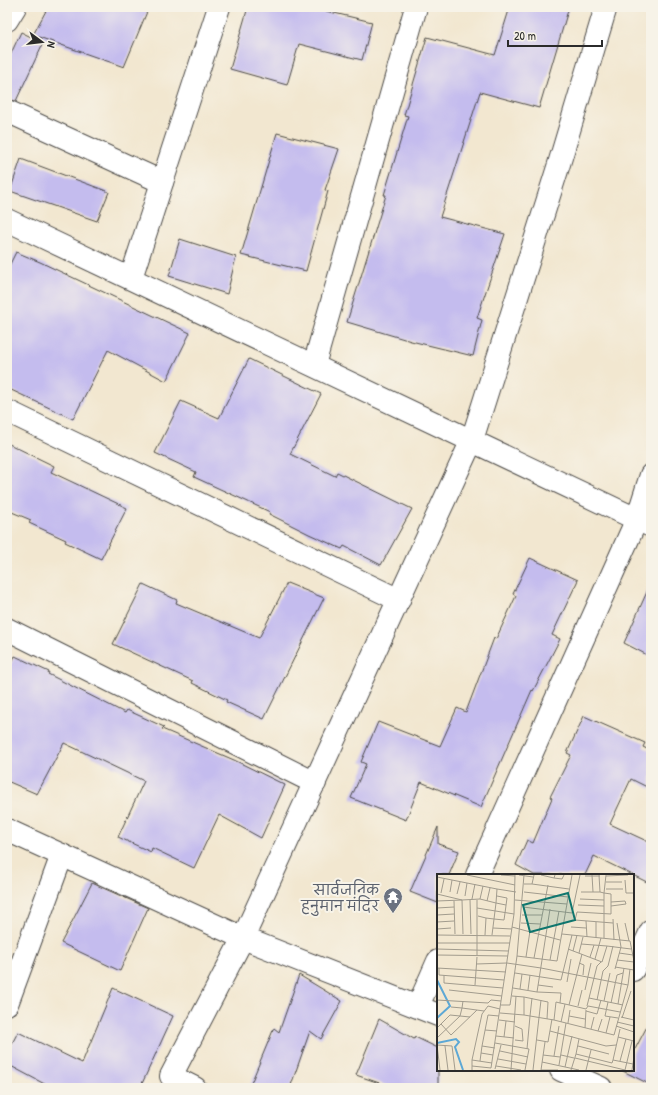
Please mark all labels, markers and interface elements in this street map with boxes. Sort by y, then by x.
north arrow [22,22,62,62]
scale bar [508,22,602,48]
text: 20 m [514,27,536,44]
text: N [44,40,59,49]
inset map [437,874,634,1071]
place label: सार्वजनिक हनुमान मंदिर [300,879,380,916]
temple icon: सार्वजनिक हनुमान मंदिर [382,886,404,914]

